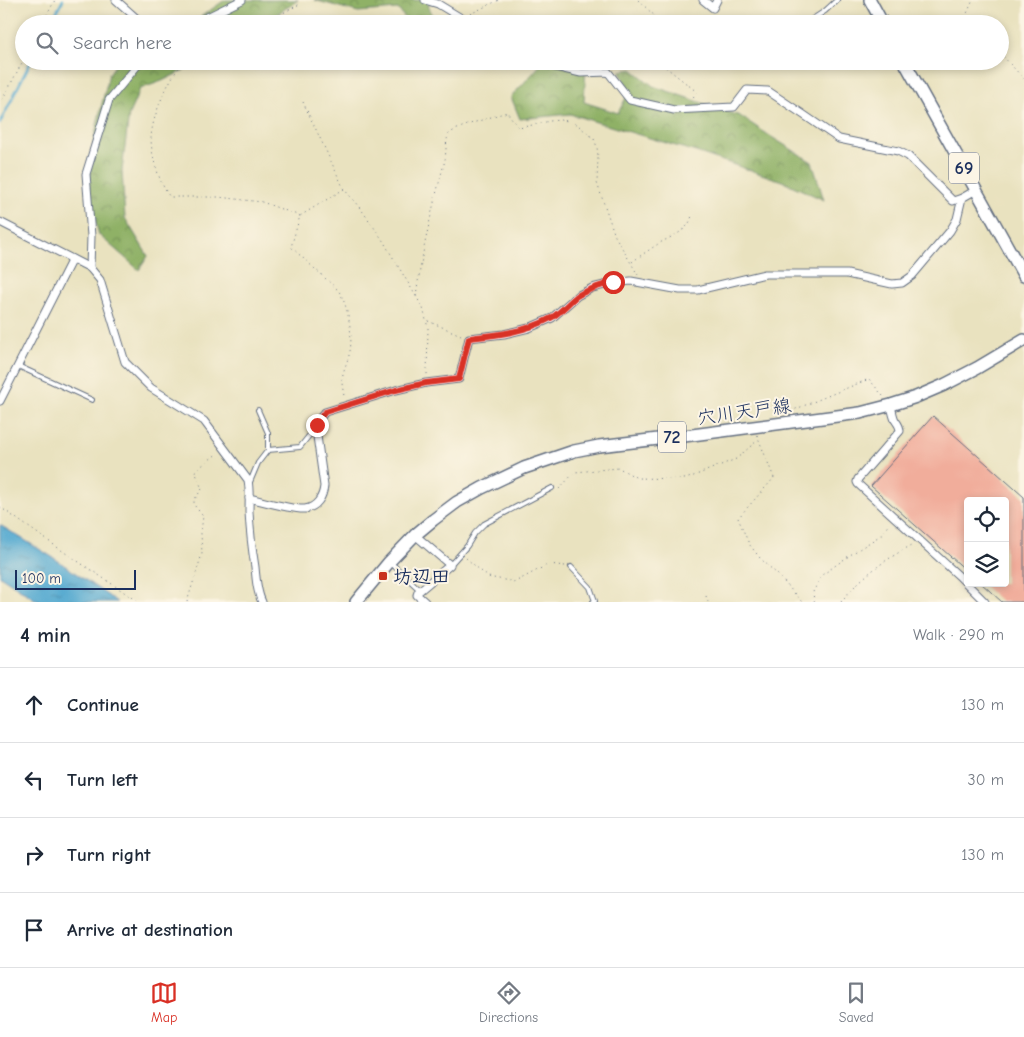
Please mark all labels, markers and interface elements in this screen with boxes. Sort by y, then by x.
search box [15,15,1009,70]
icon: search [33,29,61,57]
text: Search here [73,32,172,54]
road number: 69 [949,152,979,184]
route start [602,271,625,294]
street label: 穴川天戸線 [696,394,793,429]
route end [306,414,329,437]
road number: 72 [658,422,686,452]
map controls [964,497,1009,587]
button: locate [964,497,1009,542]
button: layers [964,542,1009,587]
place label: 坊辺田 [393,566,450,588]
scale bar [15,567,136,590]
text: 100 m [22,570,61,587]
marker: 坊辺田 [377,570,389,582]
text: 4 min [20,623,71,647]
text: Walk · 290 m [913,626,1004,644]
icon: ahead [20,691,48,719]
text: Continue [67,694,139,716]
text: 130 m [961,696,1004,714]
icon: left [20,766,48,794]
text: Turn left [67,769,138,791]
text: 30 m [968,771,1004,789]
icon: right [20,841,48,869]
text: Turn right [67,844,151,866]
text: 130 m [961,846,1004,864]
icon: arrive [20,916,48,944]
text: Arrive at destination [67,919,233,941]
tab: Map [150,979,178,1026]
tab: Directions [479,979,538,1026]
tab: Saved [839,979,874,1026]

